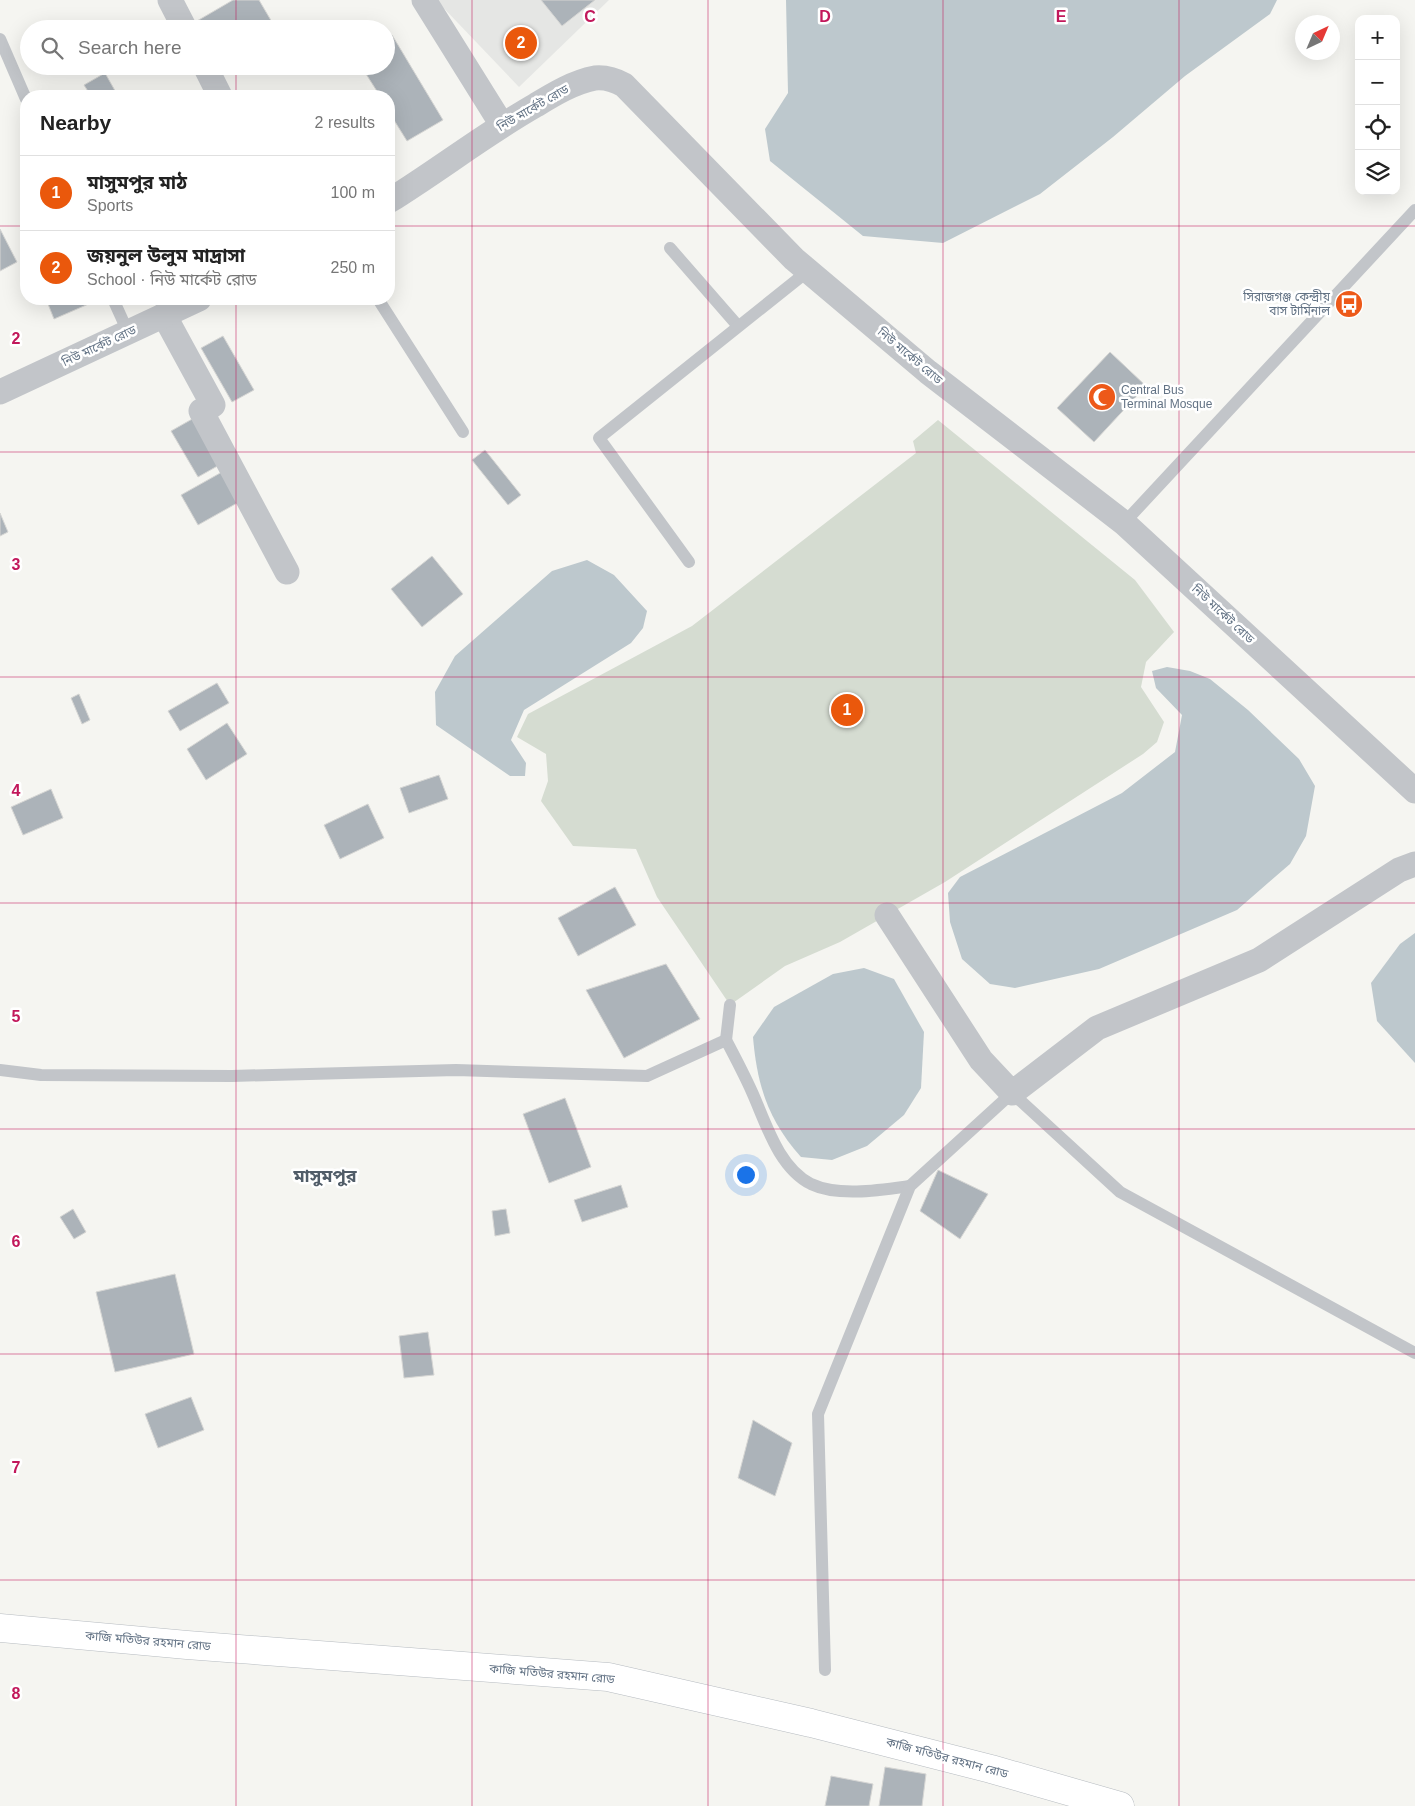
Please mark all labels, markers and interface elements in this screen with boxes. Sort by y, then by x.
text: C [584,8,596,25]
text: D [819,8,831,25]
text: E [1056,8,1067,25]
north arrow [1295,15,1340,60]
map controls [1355,15,1400,195]
button: + [1355,15,1400,60]
search box [20,20,395,75]
pin: 2 [505,24,537,62]
icon: search [38,34,66,62]
text: Search here [78,37,182,58]
button: − [1355,60,1400,105]
street label: নিউ মার্কেট রোড [494,81,572,135]
button: locate [1355,105,1400,150]
text: Nearby [40,111,111,134]
text: 2 results [315,114,375,131]
button: layers [1355,150,1400,195]
text: মাসুমপুর মাঠ [87,172,187,193]
text: 1 [52,184,60,201]
text: 100 m [331,184,375,201]
text: Sports [87,197,133,214]
text: জয়নুল উলুম মাদ্রাসা [87,245,245,266]
text: 2 [52,259,60,276]
text: 250 m [331,259,375,276]
text: School · নিউ মার্কেট রোড [87,271,257,288]
place label: সিরাজগঞ্জ কেন্দ্রীয় বাস টার্মিনাল [1242,289,1330,318]
bus stop icon: সিরাজগঞ্জ কেন্দ্রীয় বাস টার্মিনাল [1334,289,1364,319]
street label: নিউ মার্কেট রোড [58,322,139,370]
street label: নিউ মার্কেট রোড [874,324,946,387]
text: 2 [12,330,21,347]
mosque icon: Central Bus Terminal Mosque [1087,382,1117,412]
place label: Central Bus Terminal Mosque [1121,383,1213,411]
text: 3 [12,556,21,573]
street label: নিউ মার্কেট রোড [1188,580,1258,647]
pin: 1 [831,691,863,729]
text: 4 [12,782,21,799]
text: 5 [12,1008,21,1025]
your location [733,1162,759,1188]
district label: মাসুমপুর [292,1166,358,1187]
text: 6 [12,1233,21,1250]
text: 7 [12,1459,21,1476]
street label: কাজি মতিউর রহমান রোড [84,1627,212,1653]
street label: কাজি মতিউর রহমান রোড [488,1660,616,1686]
text: 8 [12,1685,21,1702]
street label: কাজি মতিউর রহমান রোড [884,1734,1010,1781]

